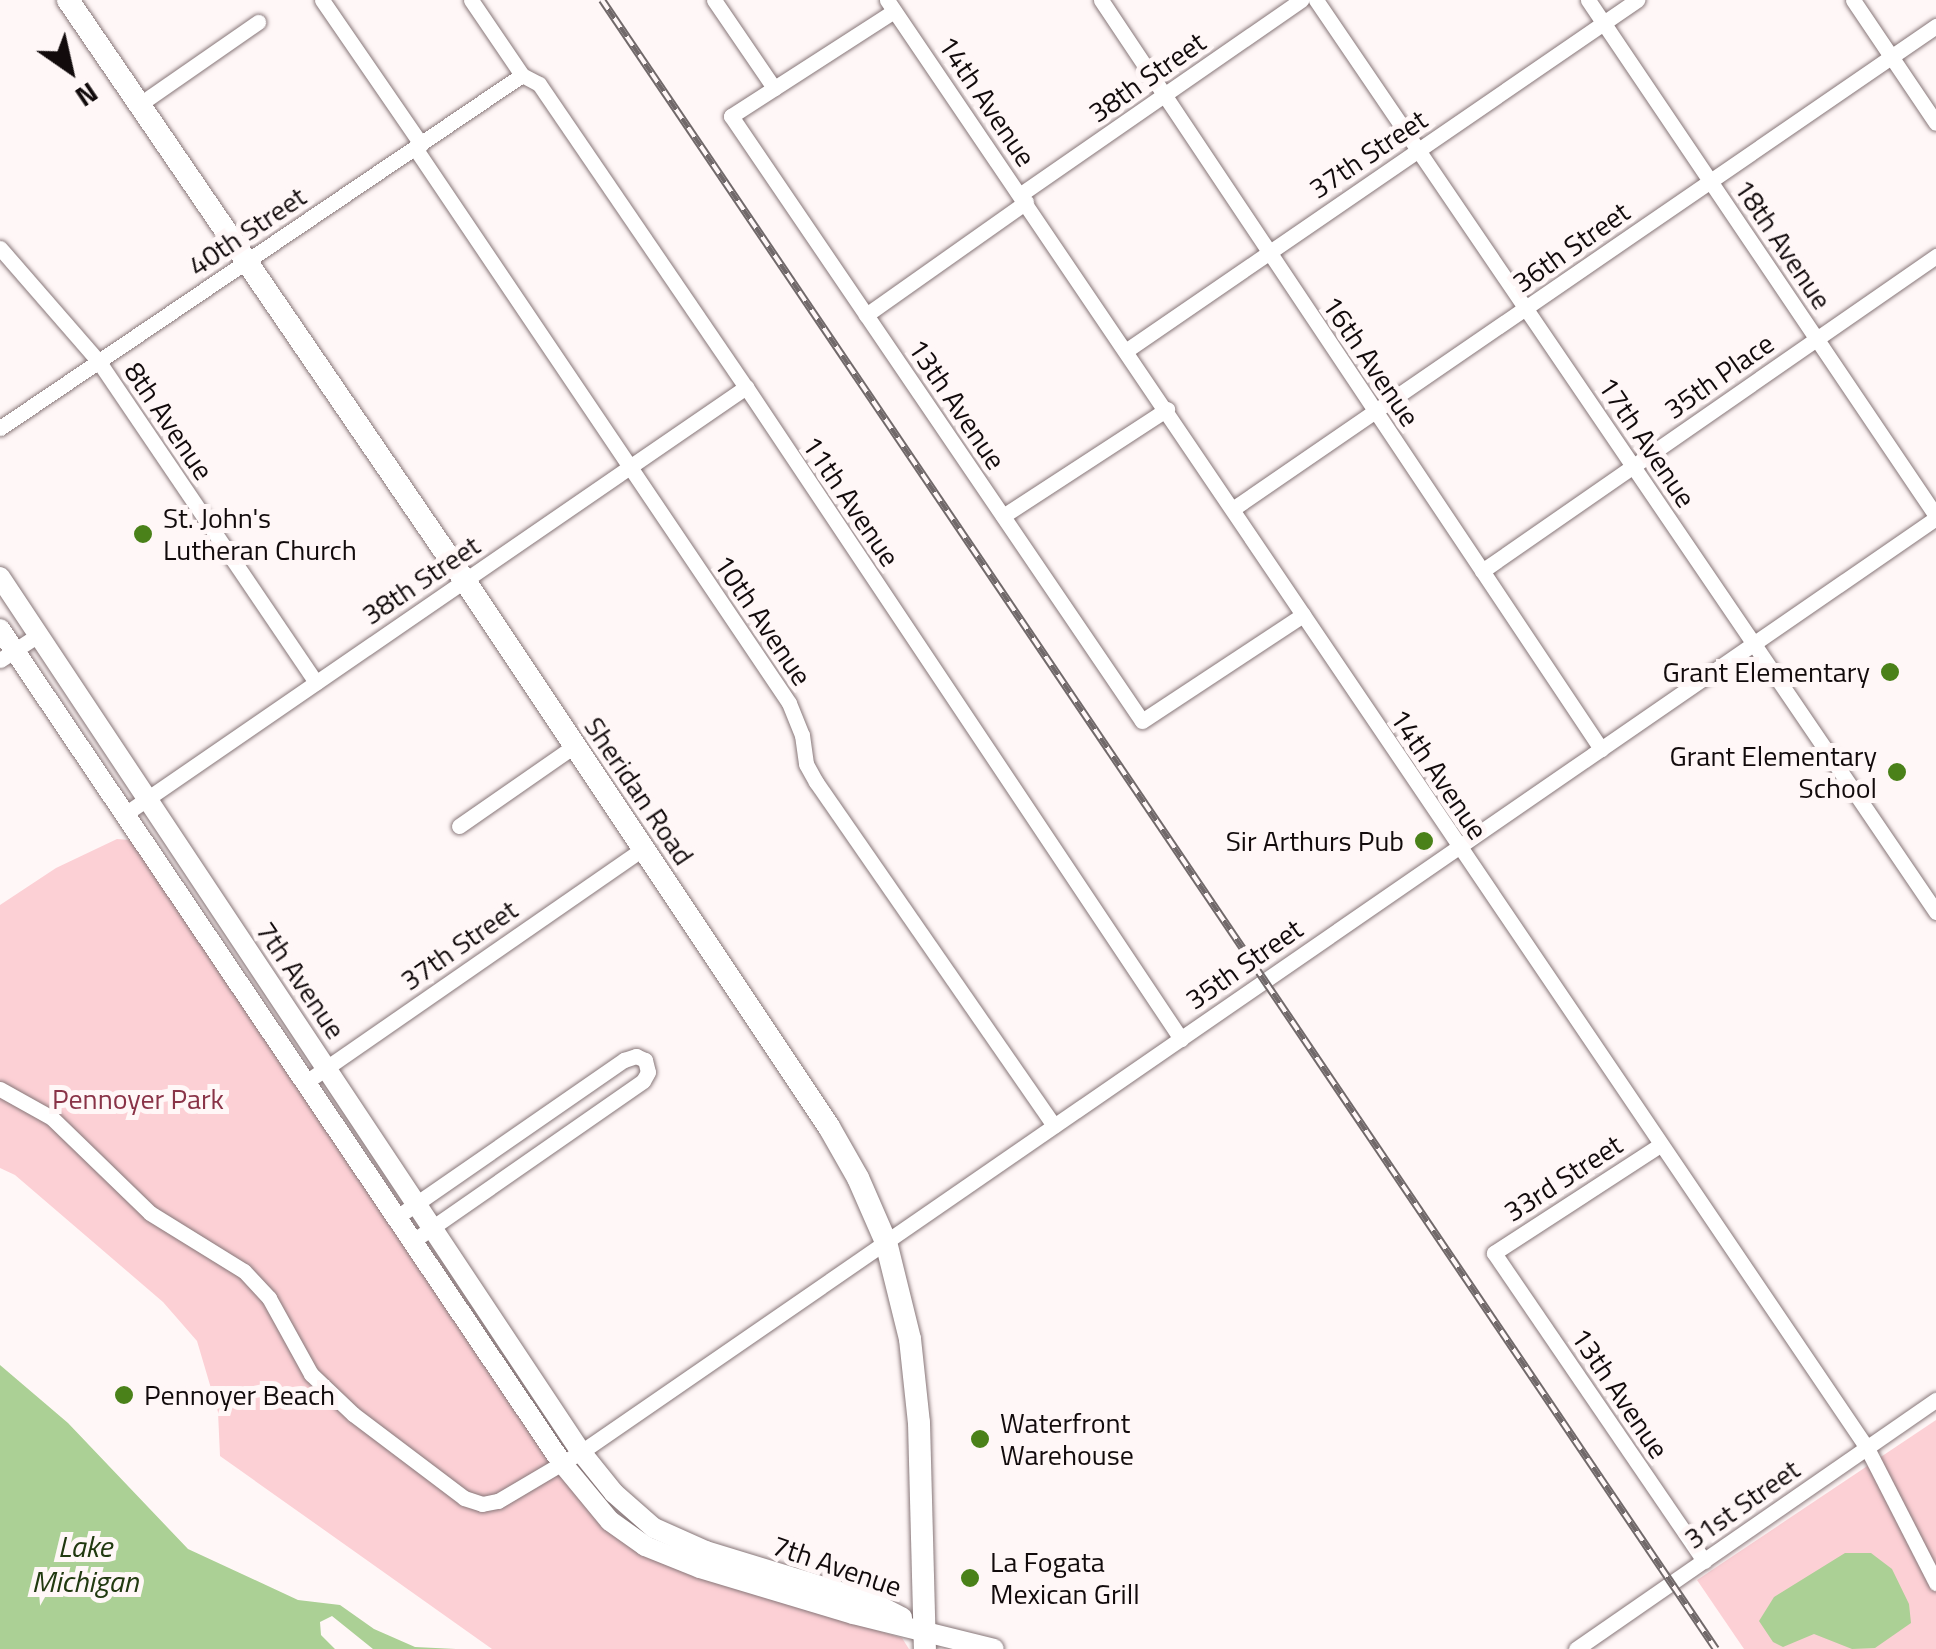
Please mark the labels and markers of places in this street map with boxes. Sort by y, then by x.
place label: St. John's Lutheran Church [163,501,357,567]
marker: St. John's Lutheran Church [132,523,154,545]
place label: Grant Elementary [1662,655,1870,689]
marker: Grant Elementary [1879,661,1901,683]
place label: Grant Elementary School [1669,739,1877,805]
marker: Grant Elementary School [1886,761,1908,783]
place label: Sir Arthurs Pub [1226,824,1404,858]
marker: Sir Arthurs Pub [1413,830,1435,852]
place label: Pennoyer Beach [144,1378,335,1412]
marker: Pennoyer Beach [113,1384,135,1406]
place label: Waterfront Warehouse [1000,1406,1134,1472]
marker: Waterfront Warehouse [969,1428,991,1450]
place label: La Fogata Mexican Grill [990,1545,1140,1611]
marker: La Fogata Mexican Grill [959,1567,981,1589]

